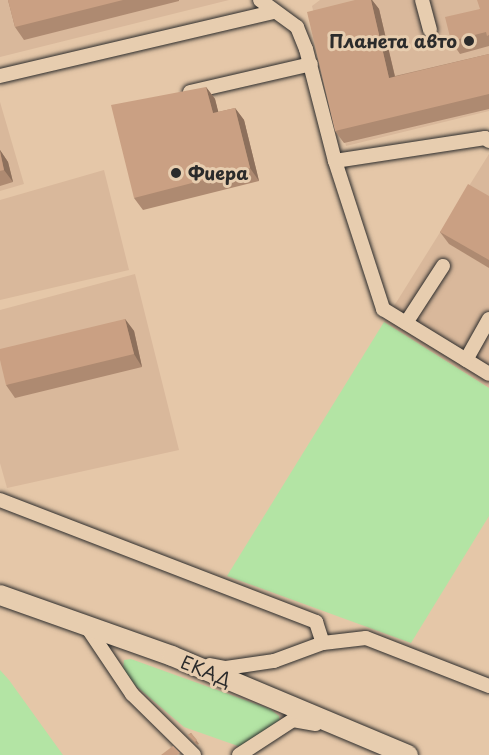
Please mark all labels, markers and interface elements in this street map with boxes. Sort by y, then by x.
place label: Планета авто [329,30,457,52]
marker: Планета авто [462,34,476,48]
place label: Фиера [188,162,248,184]
marker: Фиера [169,166,183,180]
street label: ЕКАД [178,651,234,691]

